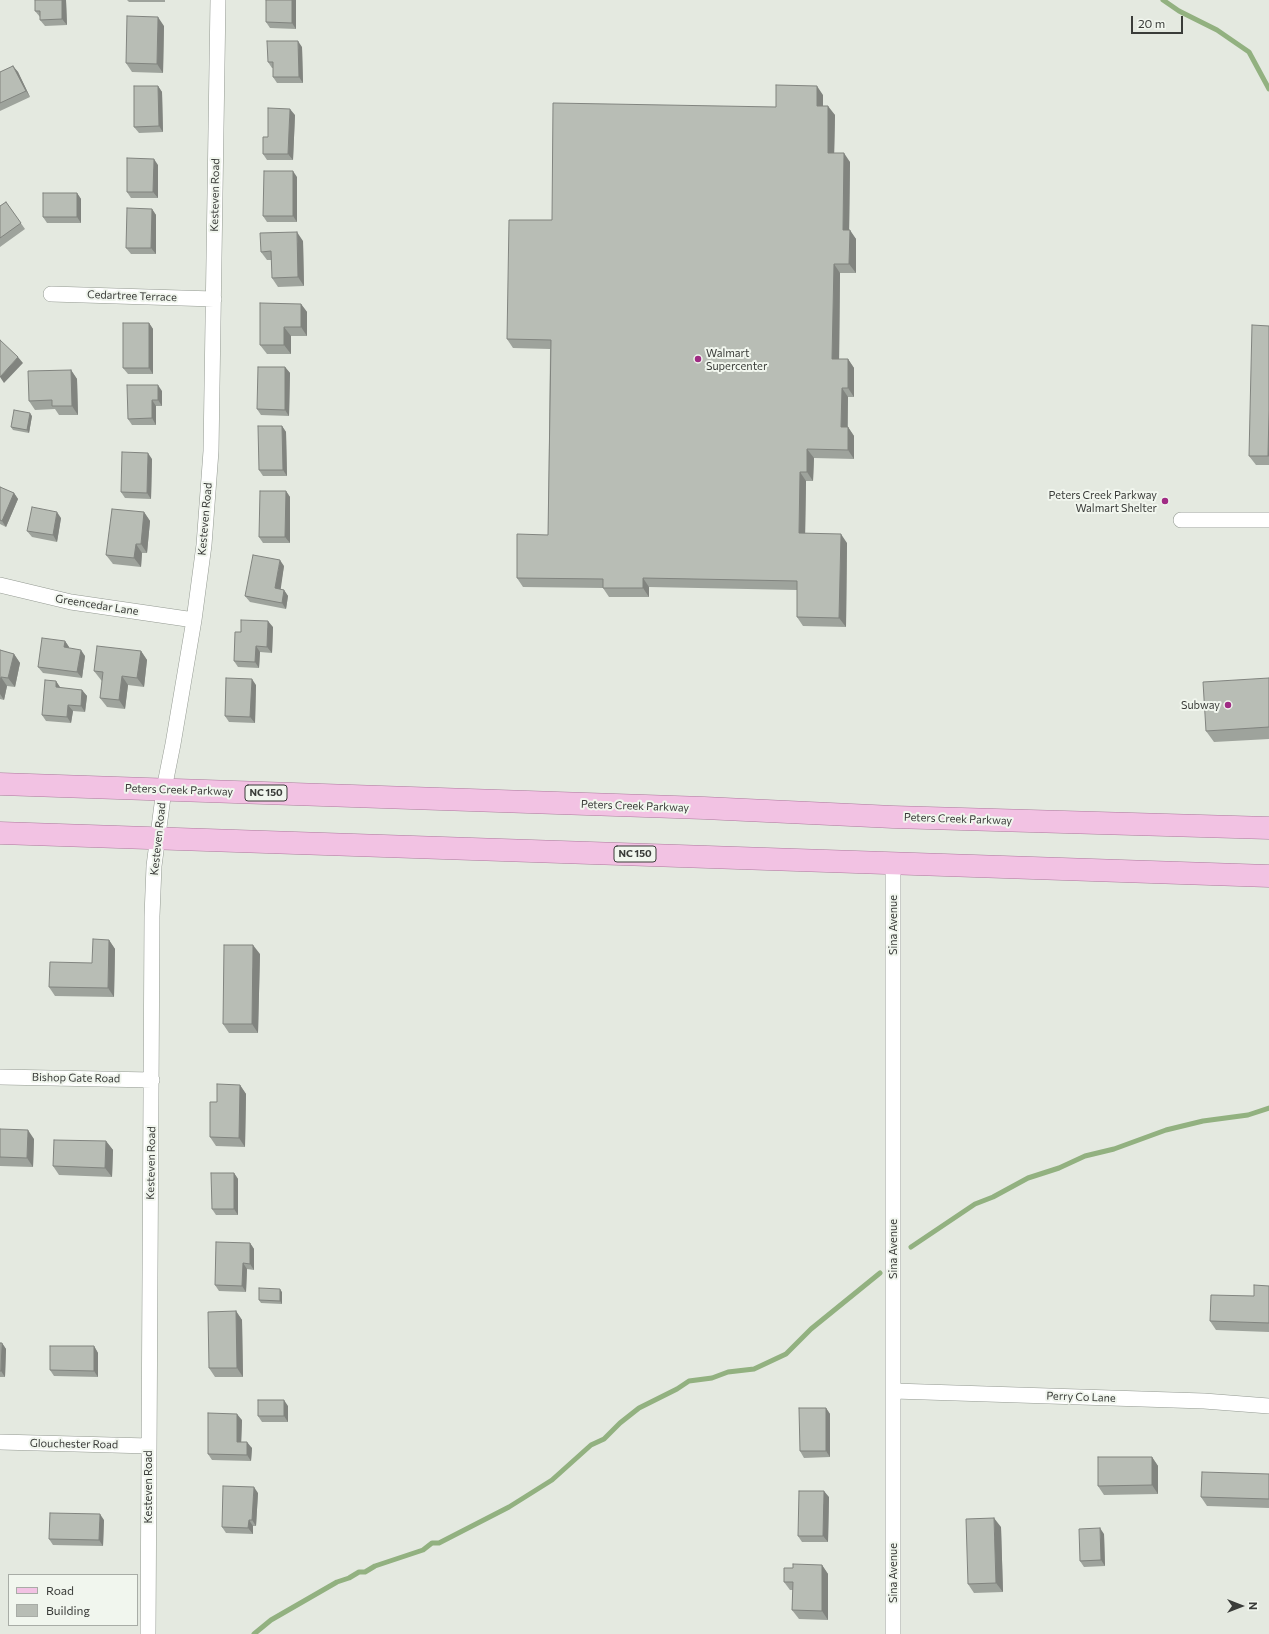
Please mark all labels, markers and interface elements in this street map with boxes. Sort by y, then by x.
scale bar [1133,8,1185,34]
text: 20 m [1138,16,1165,30]
street label: Kesteven Road [208,158,222,232]
street label: Cedartree Terrace [87,288,177,304]
place label: Walmart Supercenter [706,346,767,372]
marker: Walmart Supercenter [693,354,703,364]
street label: Kesteven Road [195,482,215,556]
place label: Peters Creek Parkway Walmart Shelter [1049,488,1157,514]
marker: Peters Creek Parkway Walmart Shelter [1160,496,1170,506]
street label: Greencedar Lane [54,592,140,618]
place label: Subway [1181,698,1220,712]
marker: Subway [1223,700,1233,710]
street label: Peters Creek Parkway [125,782,233,798]
road number: NC 150 [245,785,287,801]
street label: Peters Creek Parkway [581,798,689,814]
street label: Kesteven Road [148,802,168,876]
street label: Peters Creek Parkway [904,811,1012,827]
road number: NC 150 [614,846,656,862]
street label: Sina Avenue [886,895,900,955]
street label: Bishop Gate Road [32,1071,120,1085]
street label: Kesteven Road [144,1126,158,1200]
street label: Sina Avenue [886,1219,900,1279]
street label: Perry Co Lane [1046,1389,1116,1405]
street label: Glouchester Road [30,1437,118,1451]
street label: Kesteven Road [141,1450,155,1524]
street label: Sina Avenue [886,1543,900,1603]
legend [8,1574,138,1626]
text: Road [46,1583,74,1597]
north arrow [1221,1586,1261,1626]
text: N [1247,1602,1260,1610]
text: Building [46,1603,90,1617]

